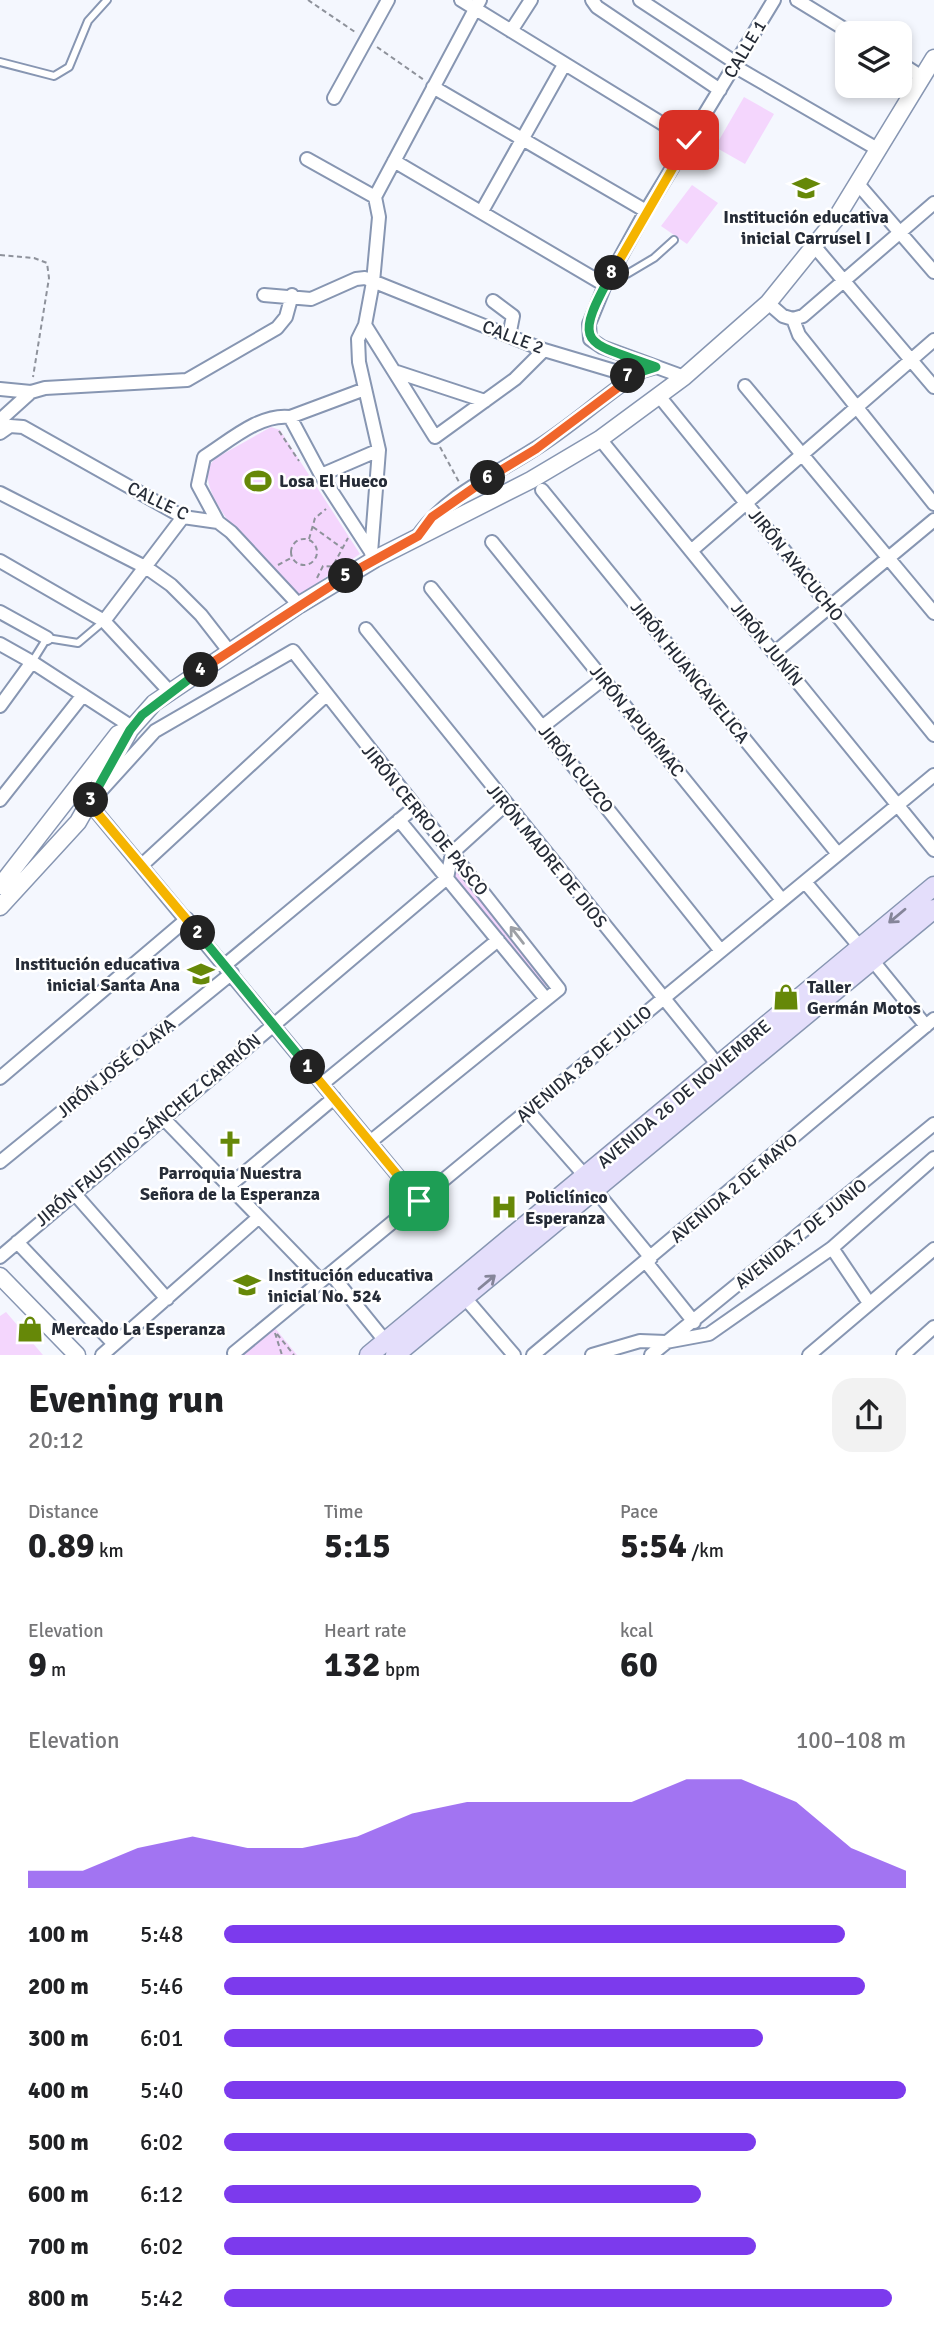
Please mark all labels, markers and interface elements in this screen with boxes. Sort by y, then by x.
street label: CALLE 1 [719,16,771,82]
map controls [835,21,912,98]
button: layers [835,21,912,98]
pin [659,110,719,170]
icon: check [670,121,708,159]
school or university icon: Institución educativa inicial Carrusel I [791,173,821,203]
place label: Institución educativa inicial Carrusel I [723,206,889,249]
pin: 8 [594,256,630,290]
text: 8 [606,260,617,284]
street label: CALLE 2 [479,315,547,359]
pin: 7 [610,358,646,394]
text: 7 [622,363,633,387]
pin: 6 [470,461,505,496]
text: 6 [482,465,493,489]
sports icon: Losa El Hueco [243,466,273,496]
place label: Losa El Hueco [279,470,388,492]
street label: CALLE C [124,477,192,525]
street label: JIRÓN AYACUCHO [744,504,848,626]
pin: 5 [328,558,364,594]
text: 5 [340,563,351,587]
street label: JIRÓN HUANCAVELICA [626,596,754,748]
street label: JIRÓN JUNÍN [726,598,808,690]
pin: 4 [184,652,218,688]
text: 4 [195,657,206,681]
street label: JIRÓN APURÍMAC [585,661,689,781]
street label: JIRÓN CUZCO [534,721,618,817]
street label: JIRÓN CERRO DE PASCO [357,740,493,900]
street label: JIRÓN MADRE DE DIOS [482,780,612,932]
pin: 3 [74,782,108,818]
text: 3 [85,787,96,811]
one-way arrow [888,908,906,924]
pin: 2 [180,916,216,950]
text: 2 [192,920,203,944]
one-way arrow [509,927,525,945]
place label: Institución educativa inicial Santa Ana [15,953,180,996]
school or university icon: Institución educativa inicial Santa Ana [186,959,216,989]
place label: Taller Germán Motos [807,976,921,1019]
shop icon: Taller Germán Motos [771,982,801,1012]
street label: AVENIDA 28 DE JULIO [512,1001,656,1127]
street label: JIRÓN JOSÉ OLAYA [52,1013,180,1123]
street label: AVENIDA 26 DE NOVIEMBRE [593,1015,775,1173]
street label: JIRÓN FAUSTINO SÁNCHEZ CARRIÓN [31,1029,265,1231]
pin: 1 [290,1050,326,1084]
text: 1 [302,1054,313,1078]
street label: AVENIDA 2 DE MAYO [666,1128,802,1248]
church icon: Parroquia Nuestra Señora de la Esperanza [215,1129,245,1159]
place label: Parroquia Nuestra Señora de la Esperanza [140,1162,320,1205]
pin [389,1171,449,1231]
street label: AVENIDA 7 DE JUNIO [731,1174,871,1294]
icon: arrive [400,1182,438,1220]
place label: Policlínico Esperanza [525,1186,608,1229]
hospital icon: Policlínico Esperanza [489,1192,519,1222]
place label: Institución educativa inicial No. 524 [268,1264,433,1307]
school or university icon: Institución educativa inicial No. 524 [232,1270,262,1300]
one-way arrow [478,1274,496,1289]
shop icon: Mercado La Esperanza [15,1314,45,1344]
place label: Mercado La Esperanza [51,1318,225,1340]
text: Evening run [28,1376,224,1423]
button: share [832,1378,906,1452]
text: 20:12 [28,1426,84,1455]
text: Distance [28,1500,99,1524]
text: Time [324,1500,363,1524]
text: Pace [620,1500,658,1524]
text: 0.89 [28,1524,95,1567]
text: 5:15 [324,1524,391,1567]
text: 5:54 [620,1524,687,1567]
text: km [95,1539,124,1563]
text: /km [687,1539,724,1563]
text: Elevation [28,1619,104,1643]
text: Heart rate [324,1619,406,1643]
text: kcal [620,1619,653,1643]
text: 9 [28,1643,47,1686]
text: 132 [324,1643,381,1686]
text: 60 [620,1643,658,1686]
text: m [47,1658,66,1682]
text: bpm [381,1658,420,1682]
text: Elevation [28,1726,120,1755]
text: 100–108 m [796,1726,906,1755]
text: 100 m [28,1920,89,1949]
text: 5:48 [140,1920,183,1949]
text: 200 m [28,1972,89,2001]
text: 5:46 [140,1972,183,2001]
text: 300 m [28,2024,89,2053]
text: 6:01 [140,2024,183,2053]
text: 400 m [28,2076,89,2105]
text: 5:40 [140,2076,183,2105]
text: 500 m [28,2128,89,2157]
text: 6:02 [140,2128,183,2157]
text: 600 m [28,2180,89,2209]
text: 6:12 [140,2180,183,2209]
text: 700 m [28,2232,89,2261]
text: 6:02 [140,2232,183,2261]
text: 800 m [28,2284,89,2313]
text: 5:42 [140,2284,183,2313]

